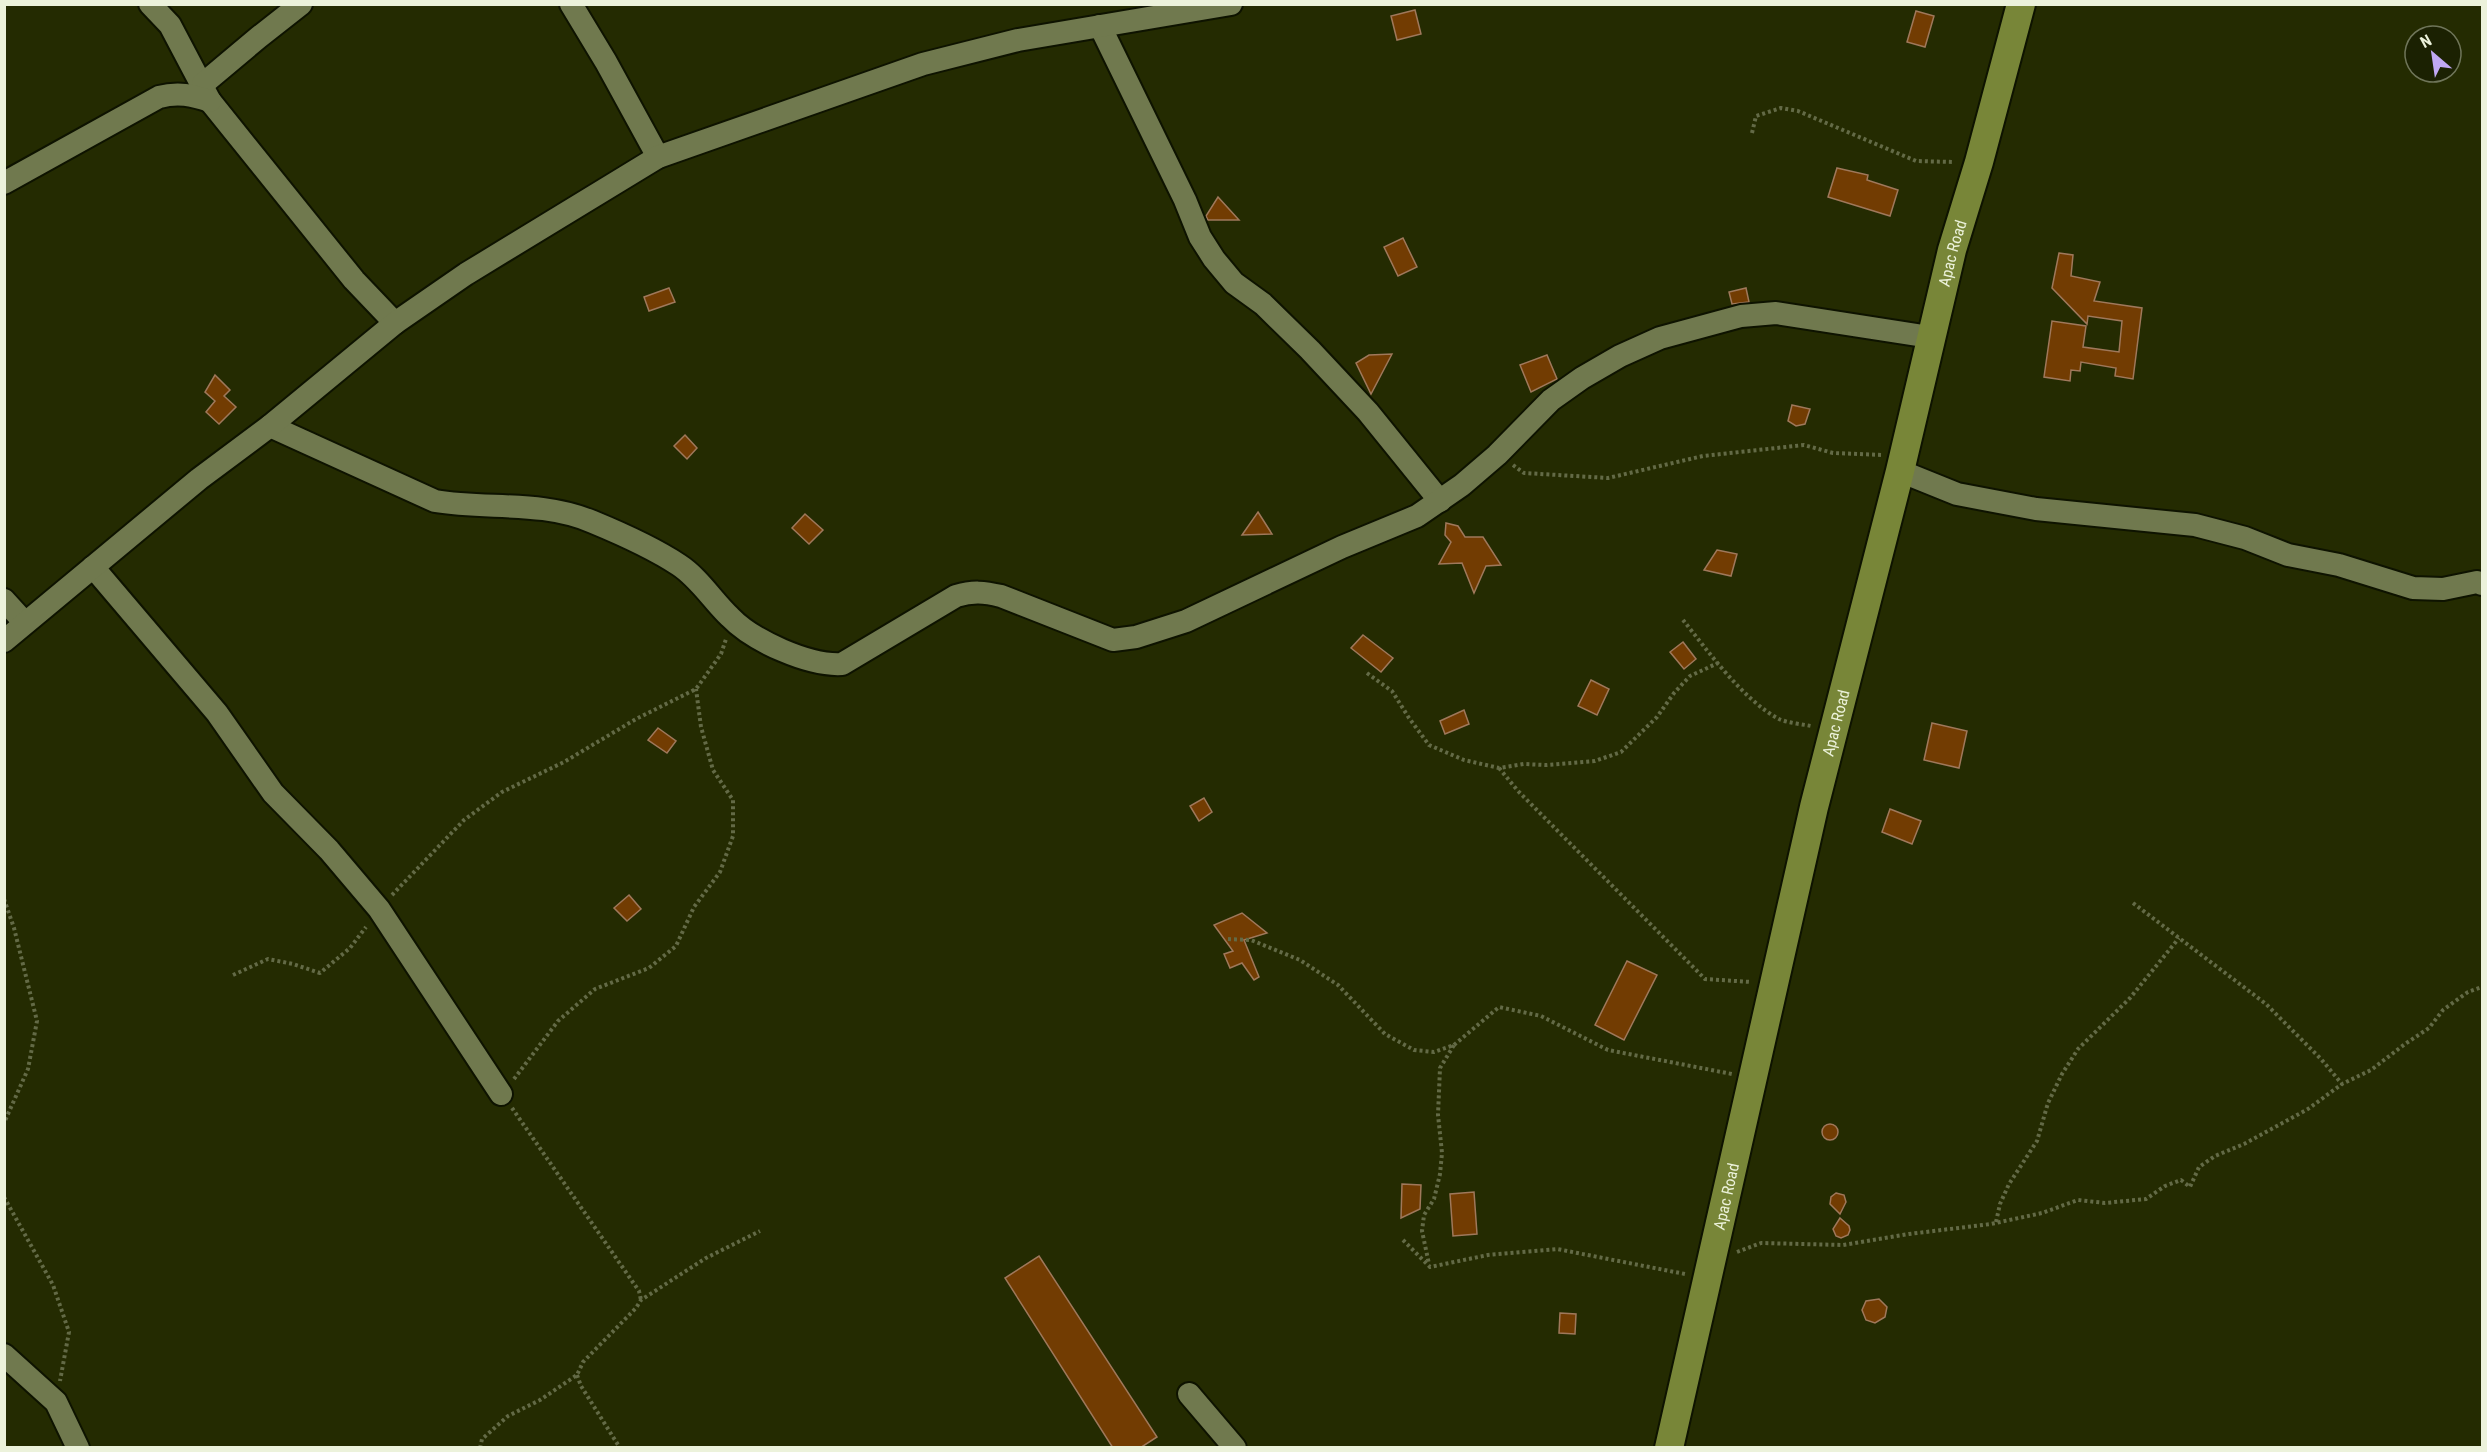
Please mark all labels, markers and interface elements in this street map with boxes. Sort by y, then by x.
north arrow [2403,24,2463,84]
text: N [2417,31,2435,52]
street label: Apac Road [1934,218,1970,288]
street label: Apac Road [1818,688,1853,758]
street label: Apac Road [1709,1161,1743,1232]

